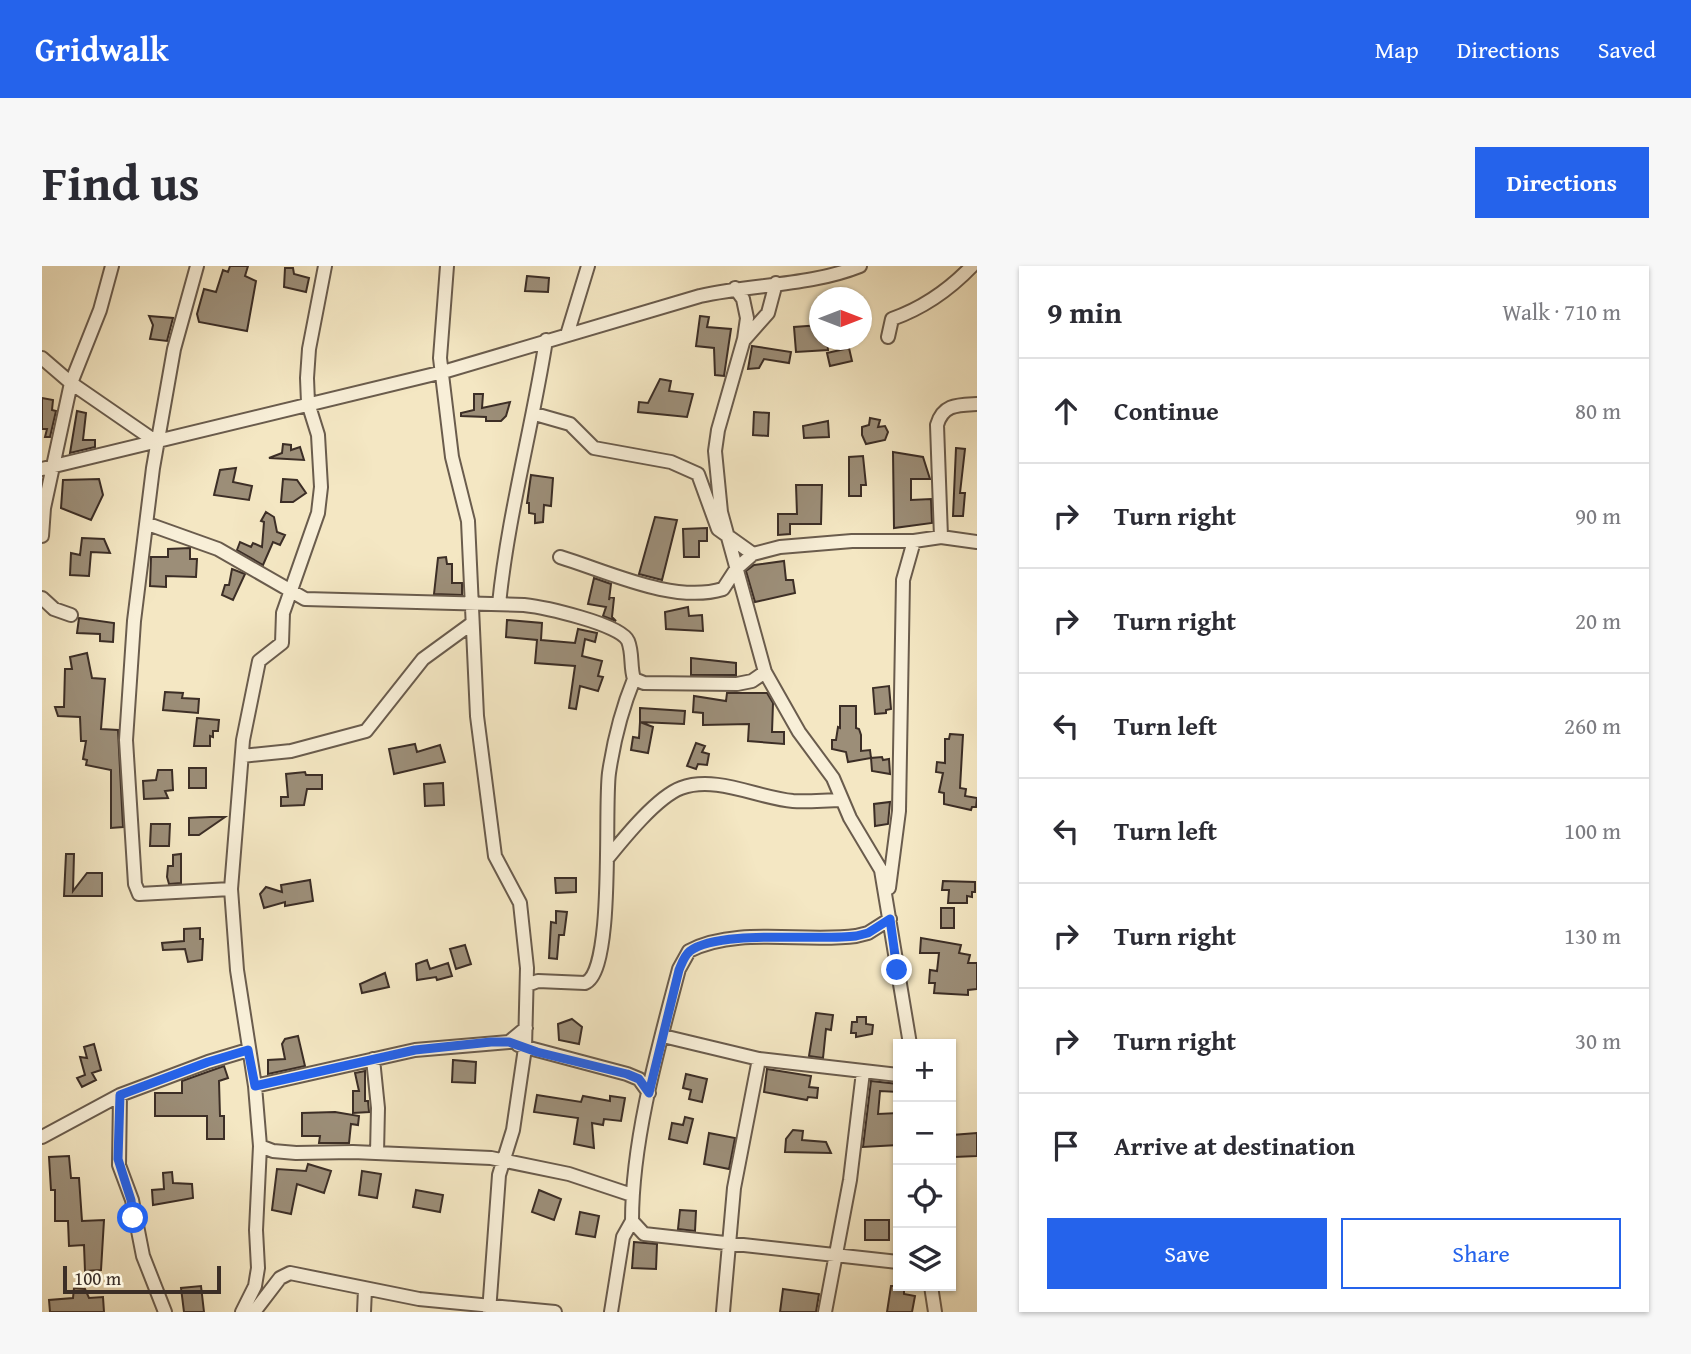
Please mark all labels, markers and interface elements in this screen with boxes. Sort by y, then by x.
text: Gridwalk [35,25,169,73]
text: Map [1375,32,1419,67]
text: Directions [1457,32,1560,67]
text: Saved [1598,32,1656,67]
text: Find us [42,146,200,218]
button: Directions [1475,147,1649,218]
north arrow [809,287,872,350]
text: 9 min [1047,290,1122,334]
text: Walk · 710 m [1502,295,1621,328]
text: Continue [1114,391,1219,430]
icon: ahead [1047,392,1085,430]
text: 80 m [1575,394,1621,427]
text: Turn right [1114,496,1236,535]
icon: right [1047,497,1085,535]
text: 90 m [1575,499,1621,532]
text: Turn right [1114,601,1236,640]
icon: right [1047,602,1085,640]
text: 20 m [1575,604,1621,637]
text: Turn left [1114,706,1217,745]
icon: left [1047,707,1085,745]
text: 260 m [1564,709,1621,742]
text: Turn left [1114,811,1217,850]
icon: left [1047,812,1085,850]
text: 100 m [1564,814,1621,847]
text: Turn right [1114,916,1236,955]
icon: right [1047,917,1085,955]
text: 130 m [1564,919,1621,952]
route end [881,954,912,985]
text: Turn right [1114,1021,1236,1060]
icon: right [1047,1022,1085,1060]
text: 30 m [1575,1024,1621,1057]
map controls [893,1039,956,1291]
button: + [893,1039,956,1102]
button: − [893,1102,956,1165]
text: Arrive at destination [1114,1126,1355,1165]
icon: arrive [1047,1127,1085,1165]
button: locate [893,1165,956,1228]
route start [117,1202,148,1233]
button: Save [1047,1218,1327,1289]
button: Share [1341,1218,1621,1289]
button: layers [893,1228,956,1291]
scale bar [63,1263,220,1295]
text: 100 m [74,1264,121,1292]

